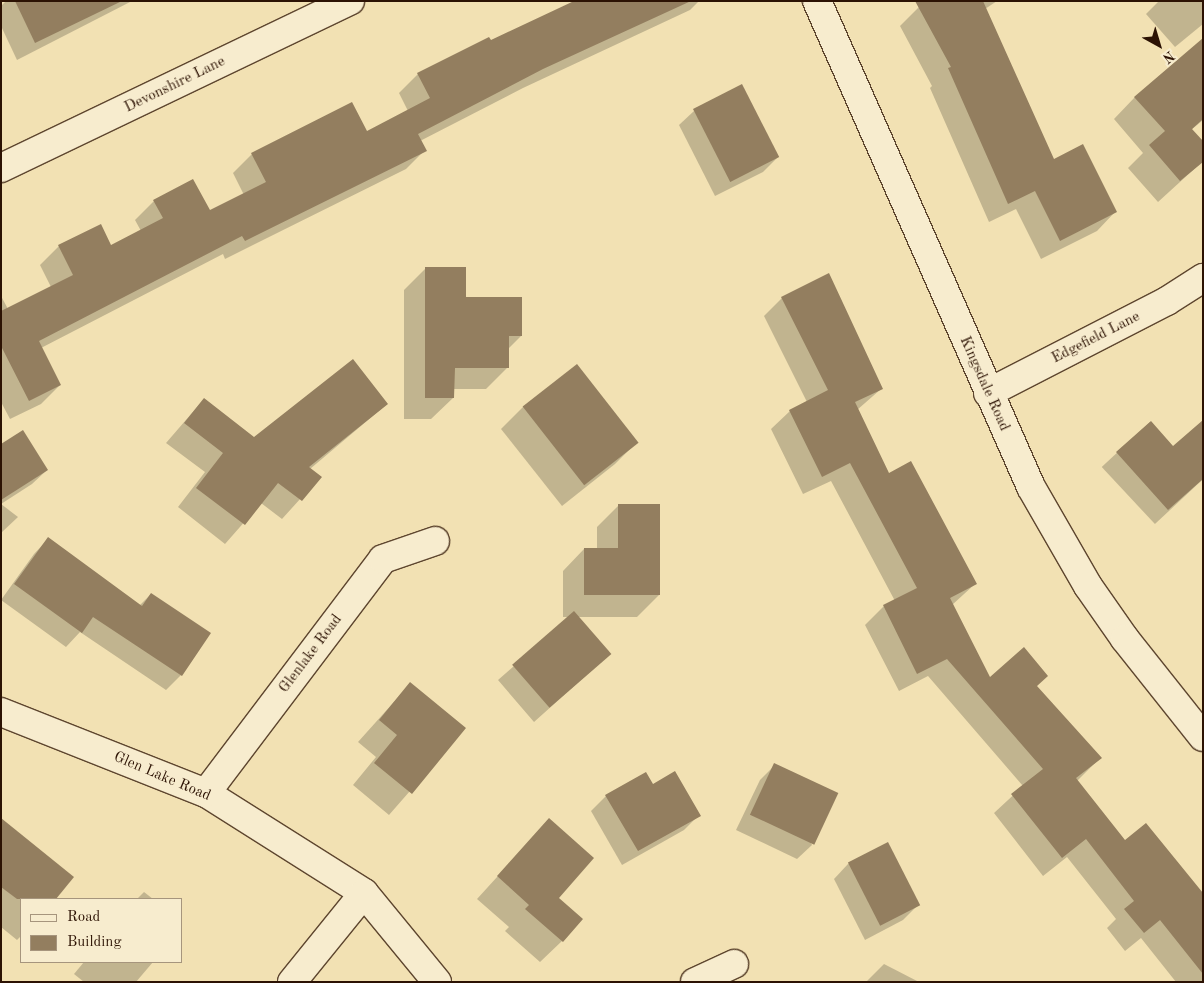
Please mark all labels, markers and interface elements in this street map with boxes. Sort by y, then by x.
north arrow [1134,20,1184,70]
text: N [1160,48,1177,65]
street label: Devonshire Lane [122,53,228,117]
street label: Edgefield Lane [1049,308,1143,368]
street label: Kingsdale Road [955,334,1013,434]
street label: Glenlake Road [276,611,346,697]
street label: Glen Lake Road [111,748,213,806]
legend [20,898,182,963]
text: Road [67,910,100,925]
text: Building [67,935,122,950]

